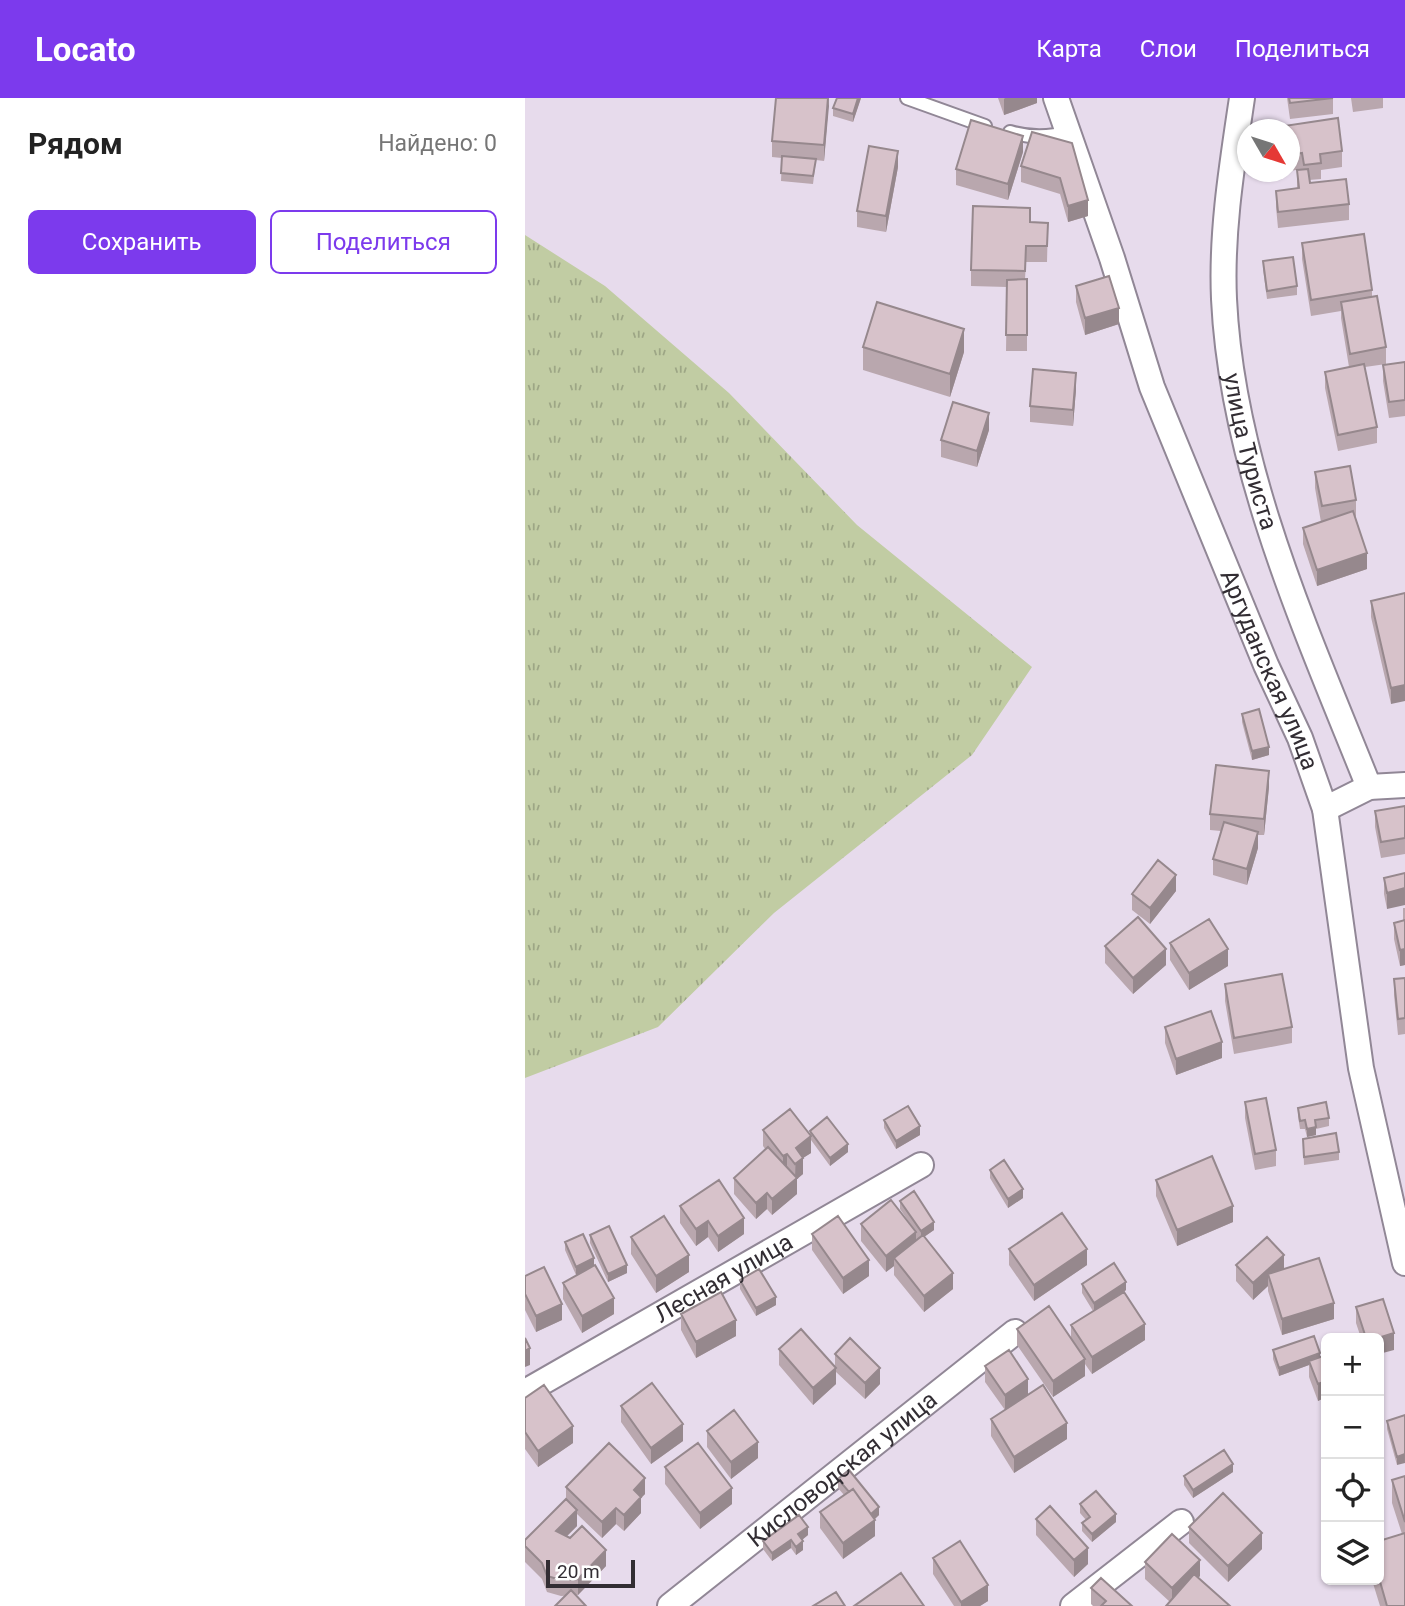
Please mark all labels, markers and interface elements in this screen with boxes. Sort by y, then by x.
text: Locato [35,30,136,69]
text: Карта [1036,35,1102,63]
text: Слои [1140,35,1197,63]
text: Поделиться [1235,35,1370,63]
north arrow [1237,119,1300,182]
text: Рядом [28,126,123,161]
text: Найдено: 0 [378,130,497,157]
button: Сохранить [28,210,256,274]
button: Поделиться [270,210,497,274]
street label: улица Туриста [1218,371,1283,533]
street label: Аргуданская улица [1215,566,1324,774]
street label: Лесная улица [650,1228,798,1329]
map controls [1321,1333,1384,1585]
button: + [1321,1333,1384,1396]
street label: Кисловодская улица [742,1385,943,1553]
button: − [1321,1396,1384,1459]
button: locate [1321,1459,1384,1522]
button: layers [1321,1522,1384,1585]
scale bar [546,1557,635,1589]
text: 20 m [557,1560,600,1583]

